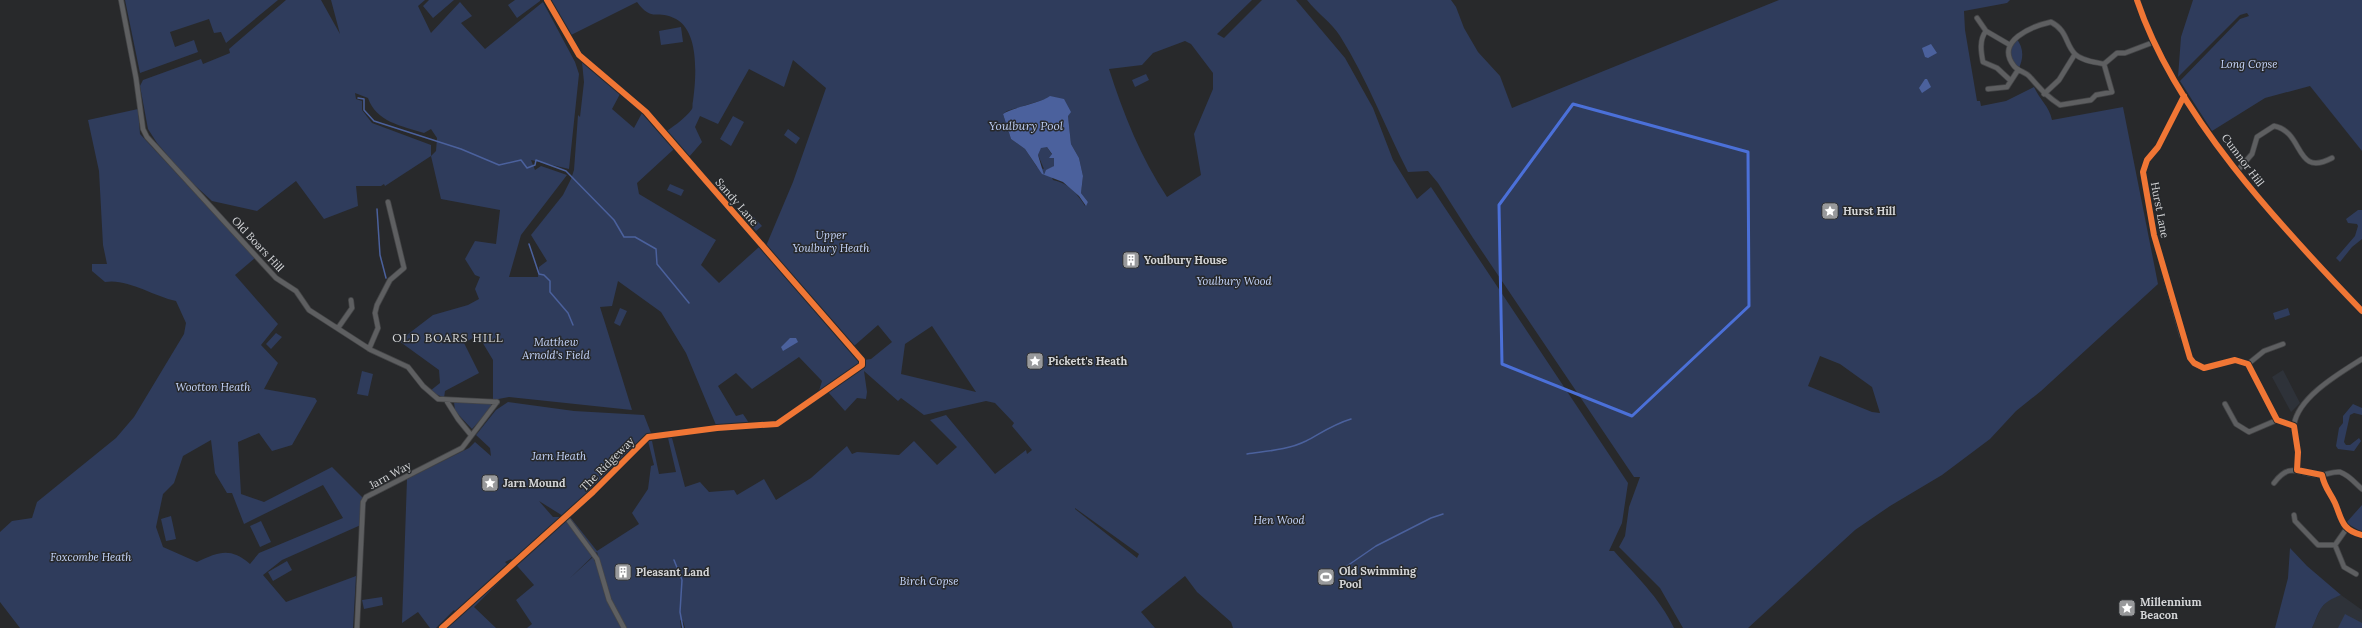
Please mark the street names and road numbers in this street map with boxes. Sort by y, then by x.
street label: Cumnor Hill [2219,131,2267,189]
street label: Sandy Lane [712,175,762,229]
street label: Hurst Lane [2148,181,2172,239]
street label: Old Boars Hill [229,213,287,275]
street label: The Ridgeway [577,434,637,494]
street label: Jarn Way [366,458,414,492]

